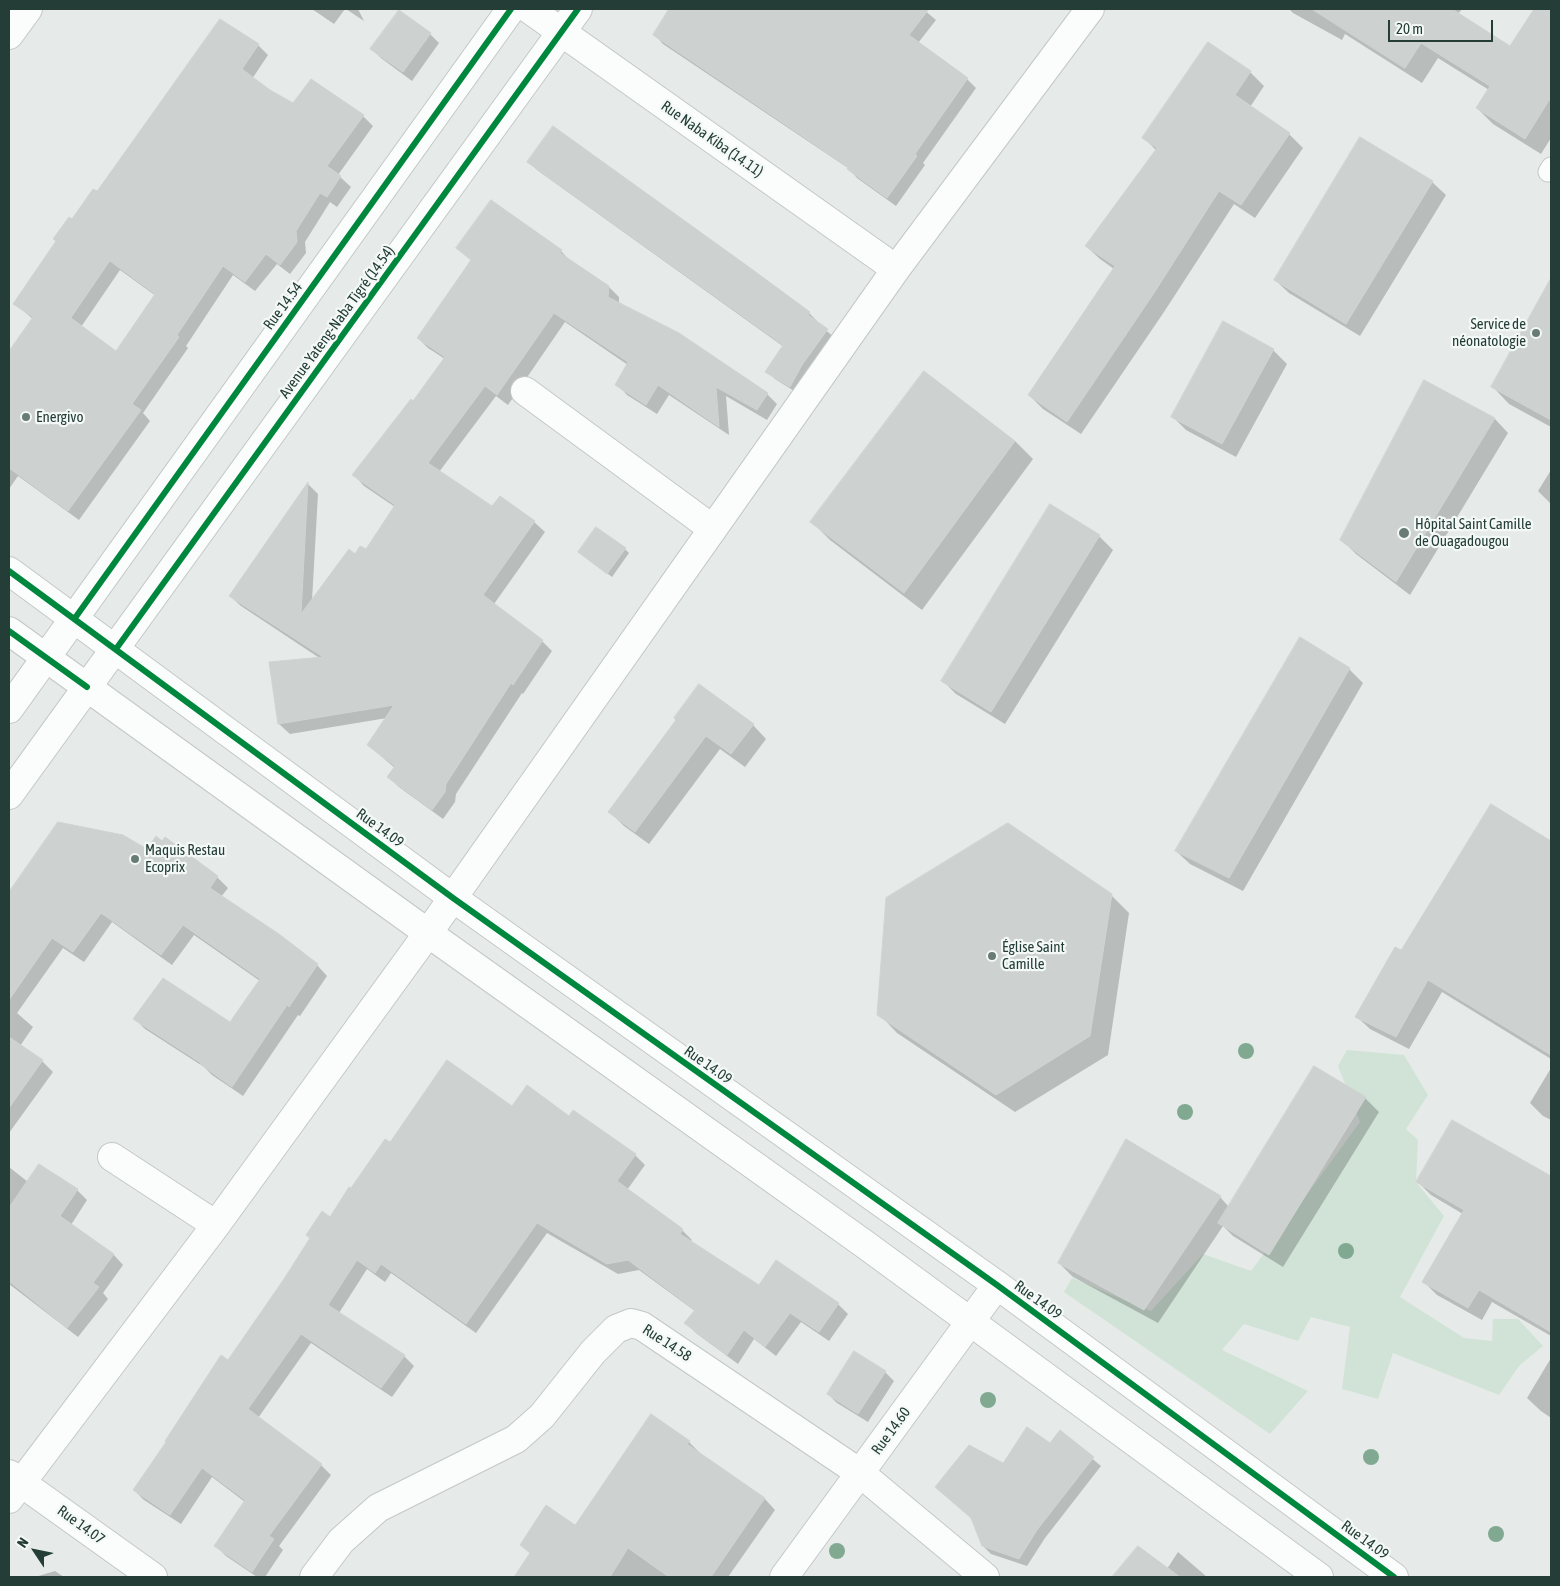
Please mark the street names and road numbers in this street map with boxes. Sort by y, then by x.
street label: Rue Naba Kiba (14.11) [657,97,767,181]
street label: Avenue Yateng-Naba Tigré (14.54) [276,242,398,402]
street label: Rue 14.54 [260,279,306,333]
street label: Rue 14.09 [353,805,407,851]
street label: Rue 14.09 [681,1042,735,1088]
street label: Rue 14.09 [1011,1277,1065,1323]
street label: Rue 14.58 [639,1321,695,1365]
street label: Rue 14.60 [868,1404,914,1458]
street label: Rue 14.07 [54,1502,108,1548]
street label: Rue 14.09 [1338,1517,1392,1563]

